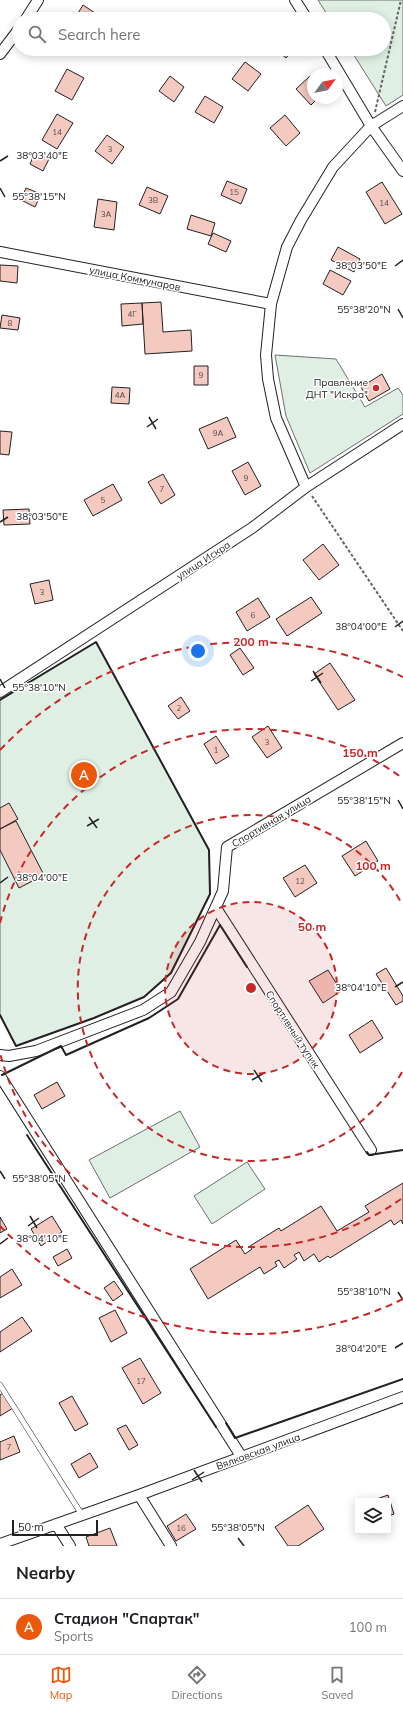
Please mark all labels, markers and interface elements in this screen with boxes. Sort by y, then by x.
search box [12,12,391,56]
icon: search [26,23,48,45]
text: Search here [58,25,140,44]
north arrow [307,68,343,104]
house number: 14 [52,127,62,137]
house number: 3 [108,144,113,154]
text: 38°03'40"E [16,149,68,162]
house number: 15 [229,187,239,197]
text: 55°38'15"N [12,190,66,203]
house number: 3В [148,195,158,205]
house number: 14 [379,198,389,208]
house number: 3А [101,209,111,219]
text: 38°03'50"E [335,259,387,272]
street label: улица Коммунаров [88,263,182,294]
text: 55°38'20"N [337,303,391,316]
house number: 4Г [127,309,137,319]
house number: 8 [8,318,13,328]
house number: 9 [199,370,204,380]
place label: Правление ДНТ "Искра" [306,376,368,401]
marker: Правление ДНТ "Искра" [371,383,381,393]
house number: 4А [115,390,125,400]
house number: 9А [213,428,223,438]
house number: 9 [244,473,249,483]
house number: 7 [160,484,165,494]
house number: 5 [101,495,106,505]
text: 38°03'50"E [16,510,68,523]
street label: улица Искра [174,538,233,583]
house number: 3 [40,587,45,597]
house number: 6 [251,610,256,620]
text: 38°04'00"E [335,620,387,633]
text: 200 m [233,634,269,649]
your location [188,641,208,661]
text: 55°38'10"N [12,681,66,694]
house number: 2 [177,703,182,713]
house number: 3 [265,737,270,747]
house number: 1 [214,745,219,755]
text: 150 m [342,745,378,760]
pin: A [71,760,97,790]
street label: Спортивная улица [229,793,313,850]
text: 55°38'15"N [337,794,391,807]
text: 100 m [355,858,391,873]
text: 38°04'00"E [16,871,68,884]
house number: 12 [295,876,305,886]
text: 50 m [298,919,326,934]
centre of rings [244,981,258,995]
text: 38°04'10"E [335,981,387,994]
street label: Спортивный тупик [263,988,323,1071]
text: 55°38'05"N [12,1172,66,1185]
text: 38°04'10"E [16,1232,68,1245]
text: 55°38'10"N [337,1285,391,1298]
text: 38°04'20"E [335,1342,387,1355]
house number: 17 [136,1376,146,1386]
street label: Вялковская улица [214,1430,302,1473]
house number: 7 [7,1442,12,1452]
map controls [355,1498,391,1534]
button: layers [355,1498,391,1534]
scale bar [12,1518,98,1537]
text: 50 m [18,1520,44,1534]
text: 55°38'05"N [211,1521,265,1534]
house number: 16 [176,1523,186,1533]
text: Nearby [16,1562,75,1583]
text: Стадион "Спартак" [54,1609,200,1628]
text: A [24,1619,34,1635]
text: 100 m [349,1619,387,1635]
text: Sports [54,1628,93,1644]
tab: Map [50,1664,72,1702]
tab: Directions [172,1664,222,1702]
tab: Saved [322,1664,353,1702]

